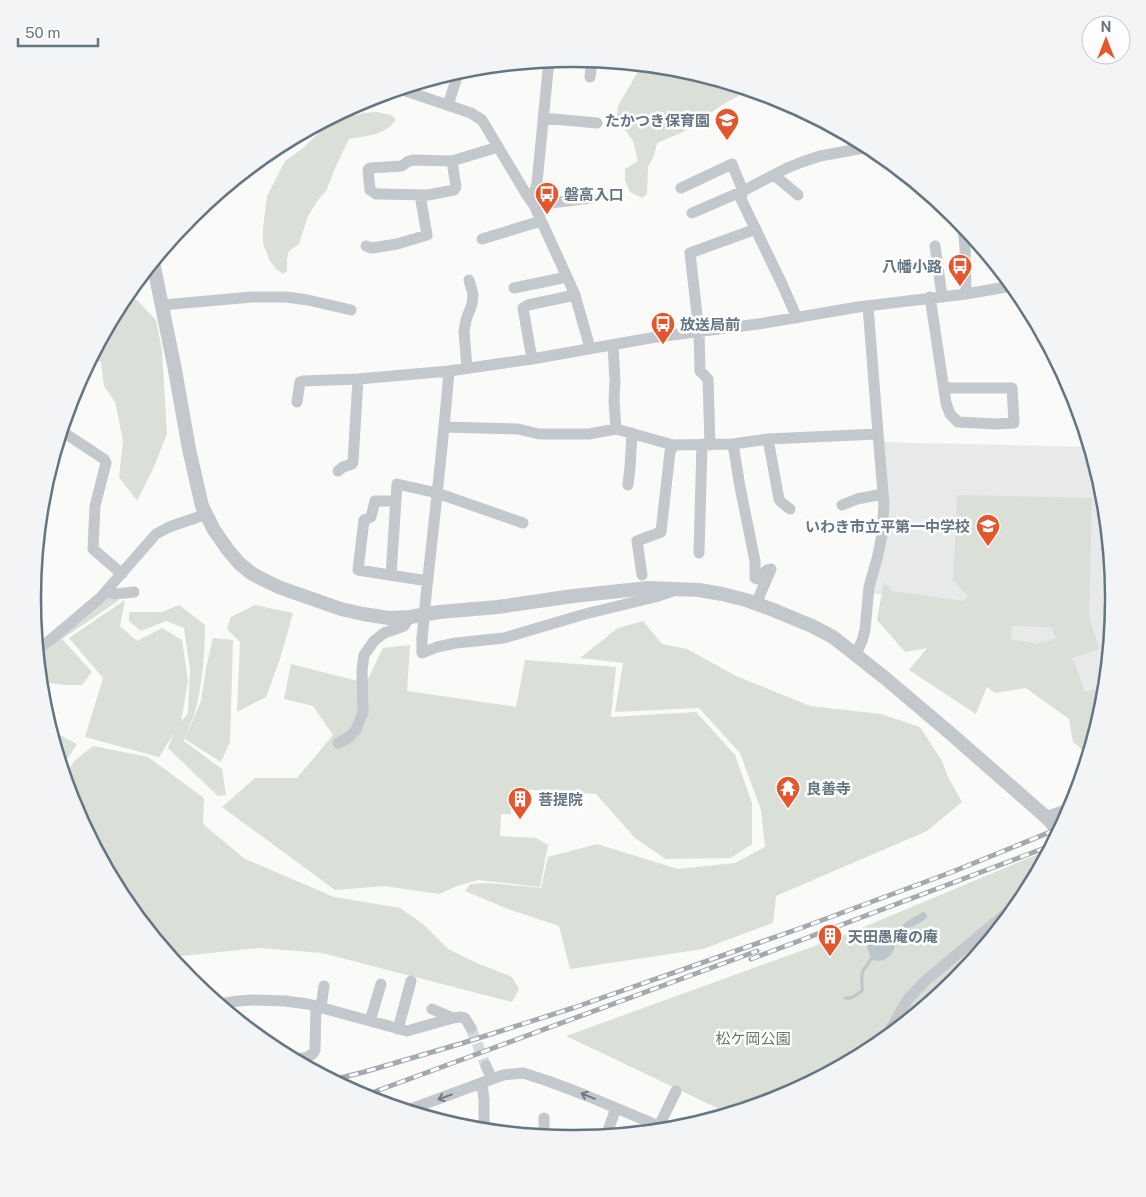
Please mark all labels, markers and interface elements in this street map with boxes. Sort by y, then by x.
scale bar [18,15,98,47]
north arrow [1081,15,1131,65]
text: N [1101,19,1111,35]
text: 50 m [25,24,60,41]
school or university icon: たかつき保育園 [714,107,740,141]
place label: たかつき保育園 [605,112,710,129]
bus stop icon: 磐高入口 [534,181,560,215]
place label: 磐高入口 [564,186,624,203]
bus stop icon: 八幡小路 [947,253,973,287]
place label: 八幡小路 [882,258,942,275]
bus stop icon: 放送局前 [650,311,676,345]
place label: 放送局前 [680,316,740,333]
school or university icon: いわき市立平第一中学校 [975,513,1001,547]
place label: いわき市立平第一中学校 [805,518,970,535]
temple icon: 良善寺 [775,775,801,809]
place label: 良善寺 [806,780,851,797]
building icon: 菩提院 [507,786,533,820]
place label: 菩提院 [538,791,583,808]
building icon: 天田愚庵の庵 [817,923,843,957]
place label: 天田愚庵の庵 [848,928,938,945]
park label: 松ケ岡公園 [715,1030,791,1047]
one-way arrow [581,1091,596,1101]
one-way arrow [438,1093,453,1102]

